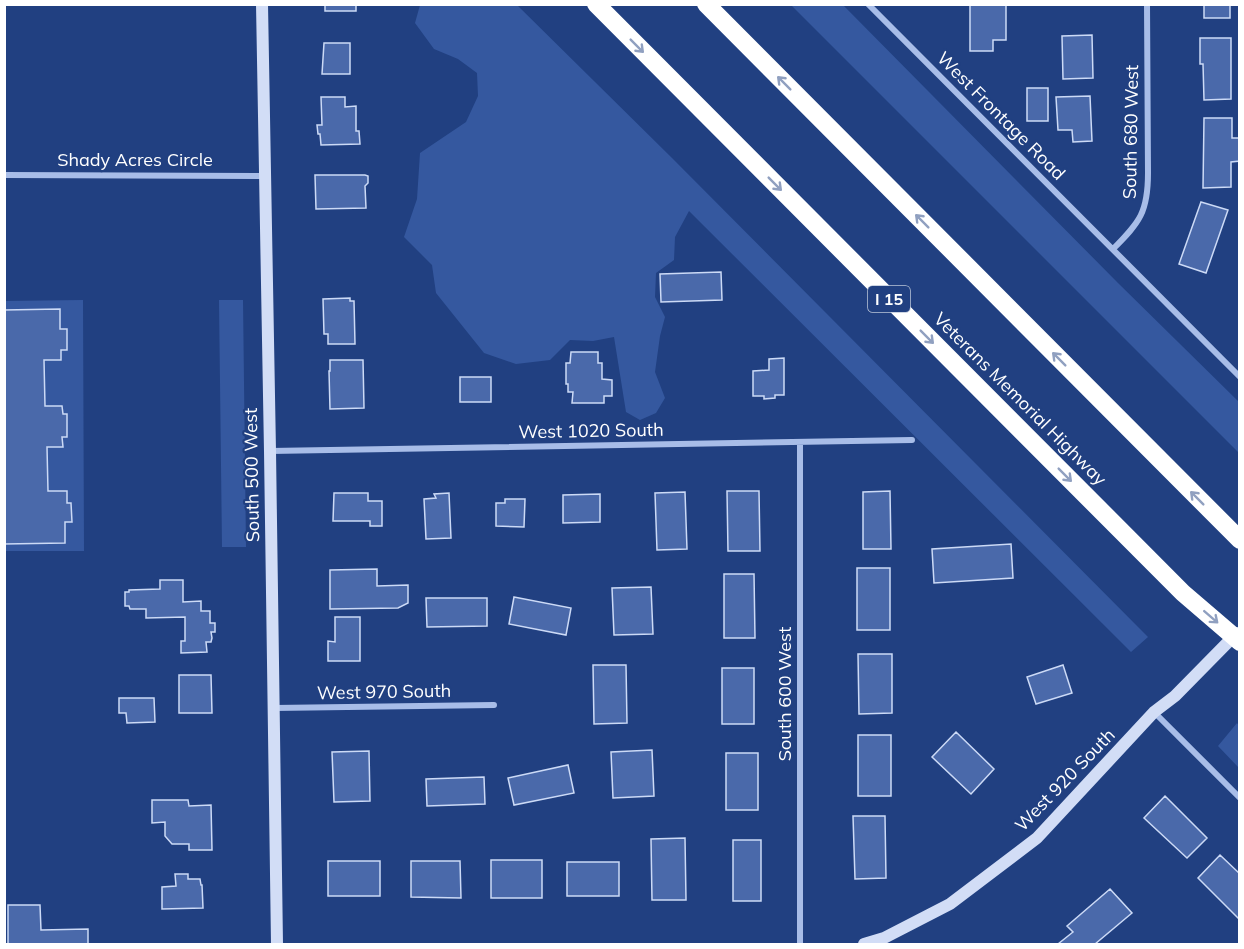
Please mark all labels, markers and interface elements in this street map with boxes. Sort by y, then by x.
one-way arrow [629,38,644,53]
street label: West Frontage Road [932,47,1070,185]
street label: South 680 West [1118,65,1143,199]
one-way arrow [777,76,792,91]
street label: Shady Acres Circle [57,148,213,171]
one-way arrow [767,176,782,191]
one-way arrow [914,214,929,229]
road number: I 15 [868,286,910,312]
street label: Veterans Memorial Highway [929,307,1112,490]
one-way arrow [920,329,935,344]
one-way arrow [1052,352,1067,367]
street label: South 500 West [239,408,264,542]
street label: West 1020 South [518,418,664,443]
one-way arrow [1058,467,1073,482]
one-way arrow [1190,490,1205,505]
one-way arrow [1203,610,1218,624]
street label: South 600 West [773,627,796,761]
street label: West 970 South [317,679,451,704]
street label: West 920 South [1010,723,1120,836]

